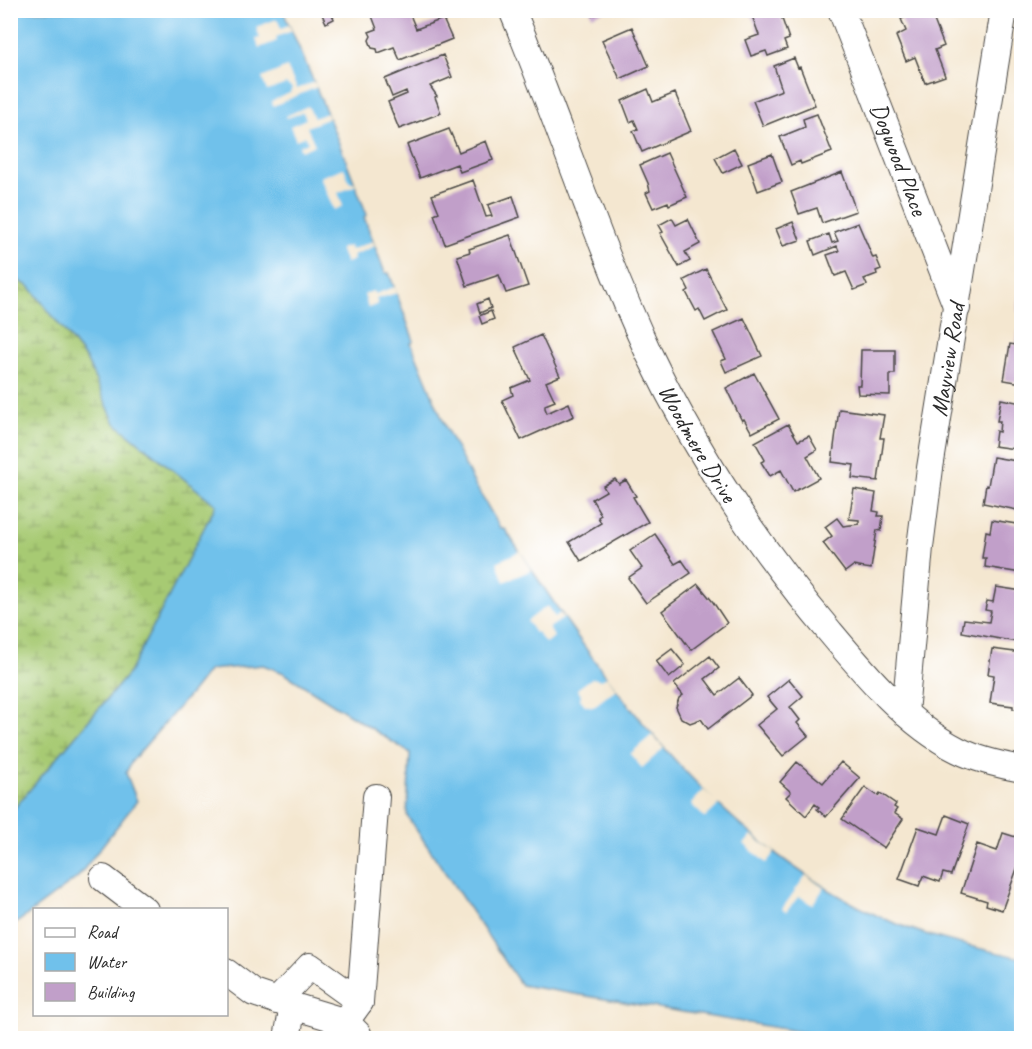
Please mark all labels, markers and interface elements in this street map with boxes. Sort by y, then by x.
street label: Dogwood Place [864,99,935,222]
street label: Mayview Road [924,297,972,418]
street label: Woodmere Drive [652,379,745,510]
legend [33,908,228,1016]
text: Road [87,921,120,943]
text: Water [87,951,128,973]
text: Building [87,981,136,1003]

